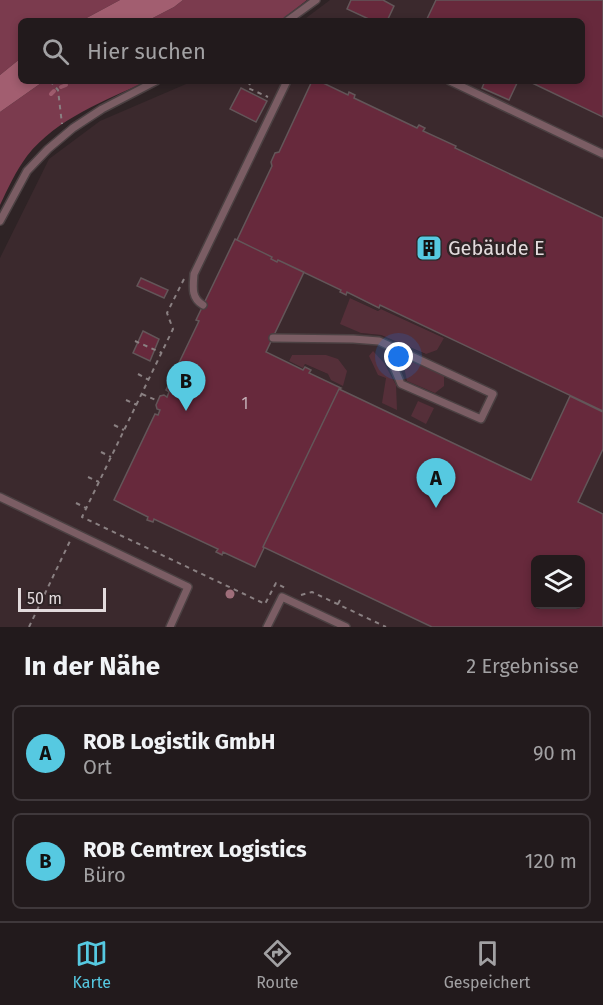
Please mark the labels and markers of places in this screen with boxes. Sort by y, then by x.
building icon: Gebäude E [414,233,444,263]
place label: Gebäude E [448,236,545,260]
pin: B [166,362,206,411]
pin: A [416,458,456,508]

